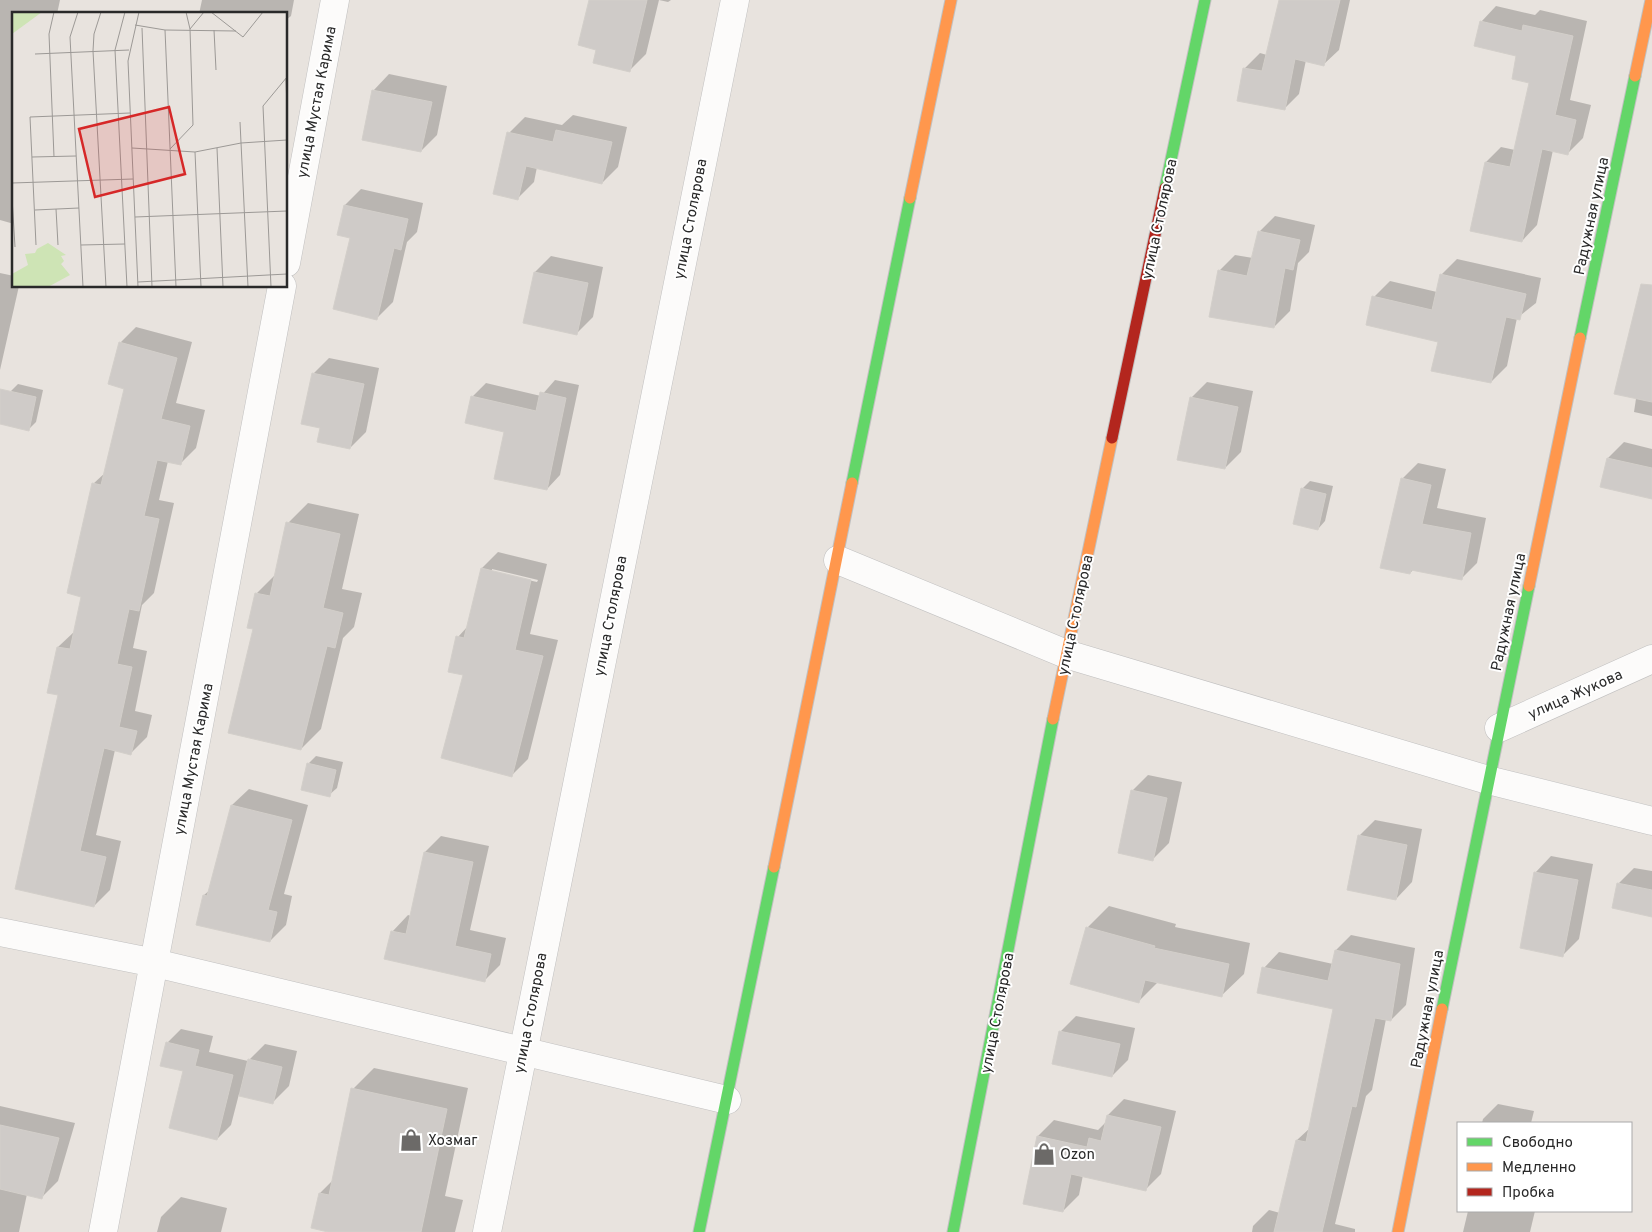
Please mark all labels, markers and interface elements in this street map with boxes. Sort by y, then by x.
inset map [12,12,288,288]
street label: улица Мустая Карима [293,25,342,180]
street label: Радужная улица [1571,156,1614,277]
street label: улица Столярова [670,157,712,281]
street label: улица Столярова [1138,157,1182,281]
street label: Радужная улица [1488,552,1531,673]
street label: улица Столярова [1054,553,1098,677]
street label: улица Столярова [590,554,632,678]
street label: улица Жукова [1525,666,1626,725]
street label: улица Мустая Карима [170,682,219,837]
street label: Радужная улица [1408,949,1449,1070]
street label: улица Столярова [510,951,552,1075]
street label: улица Столярова [977,951,1019,1075]
legend [1457,1122,1632,1212]
shop icon: Хозмаг [398,1127,424,1153]
place label: Хозмаг [428,1132,478,1151]
text: Свободно [1502,1134,1573,1153]
shop icon: Ozon [1031,1141,1057,1167]
place label: Ozon [1060,1146,1095,1165]
text: Медленно [1502,1159,1576,1178]
text: Пробка [1502,1184,1554,1203]

